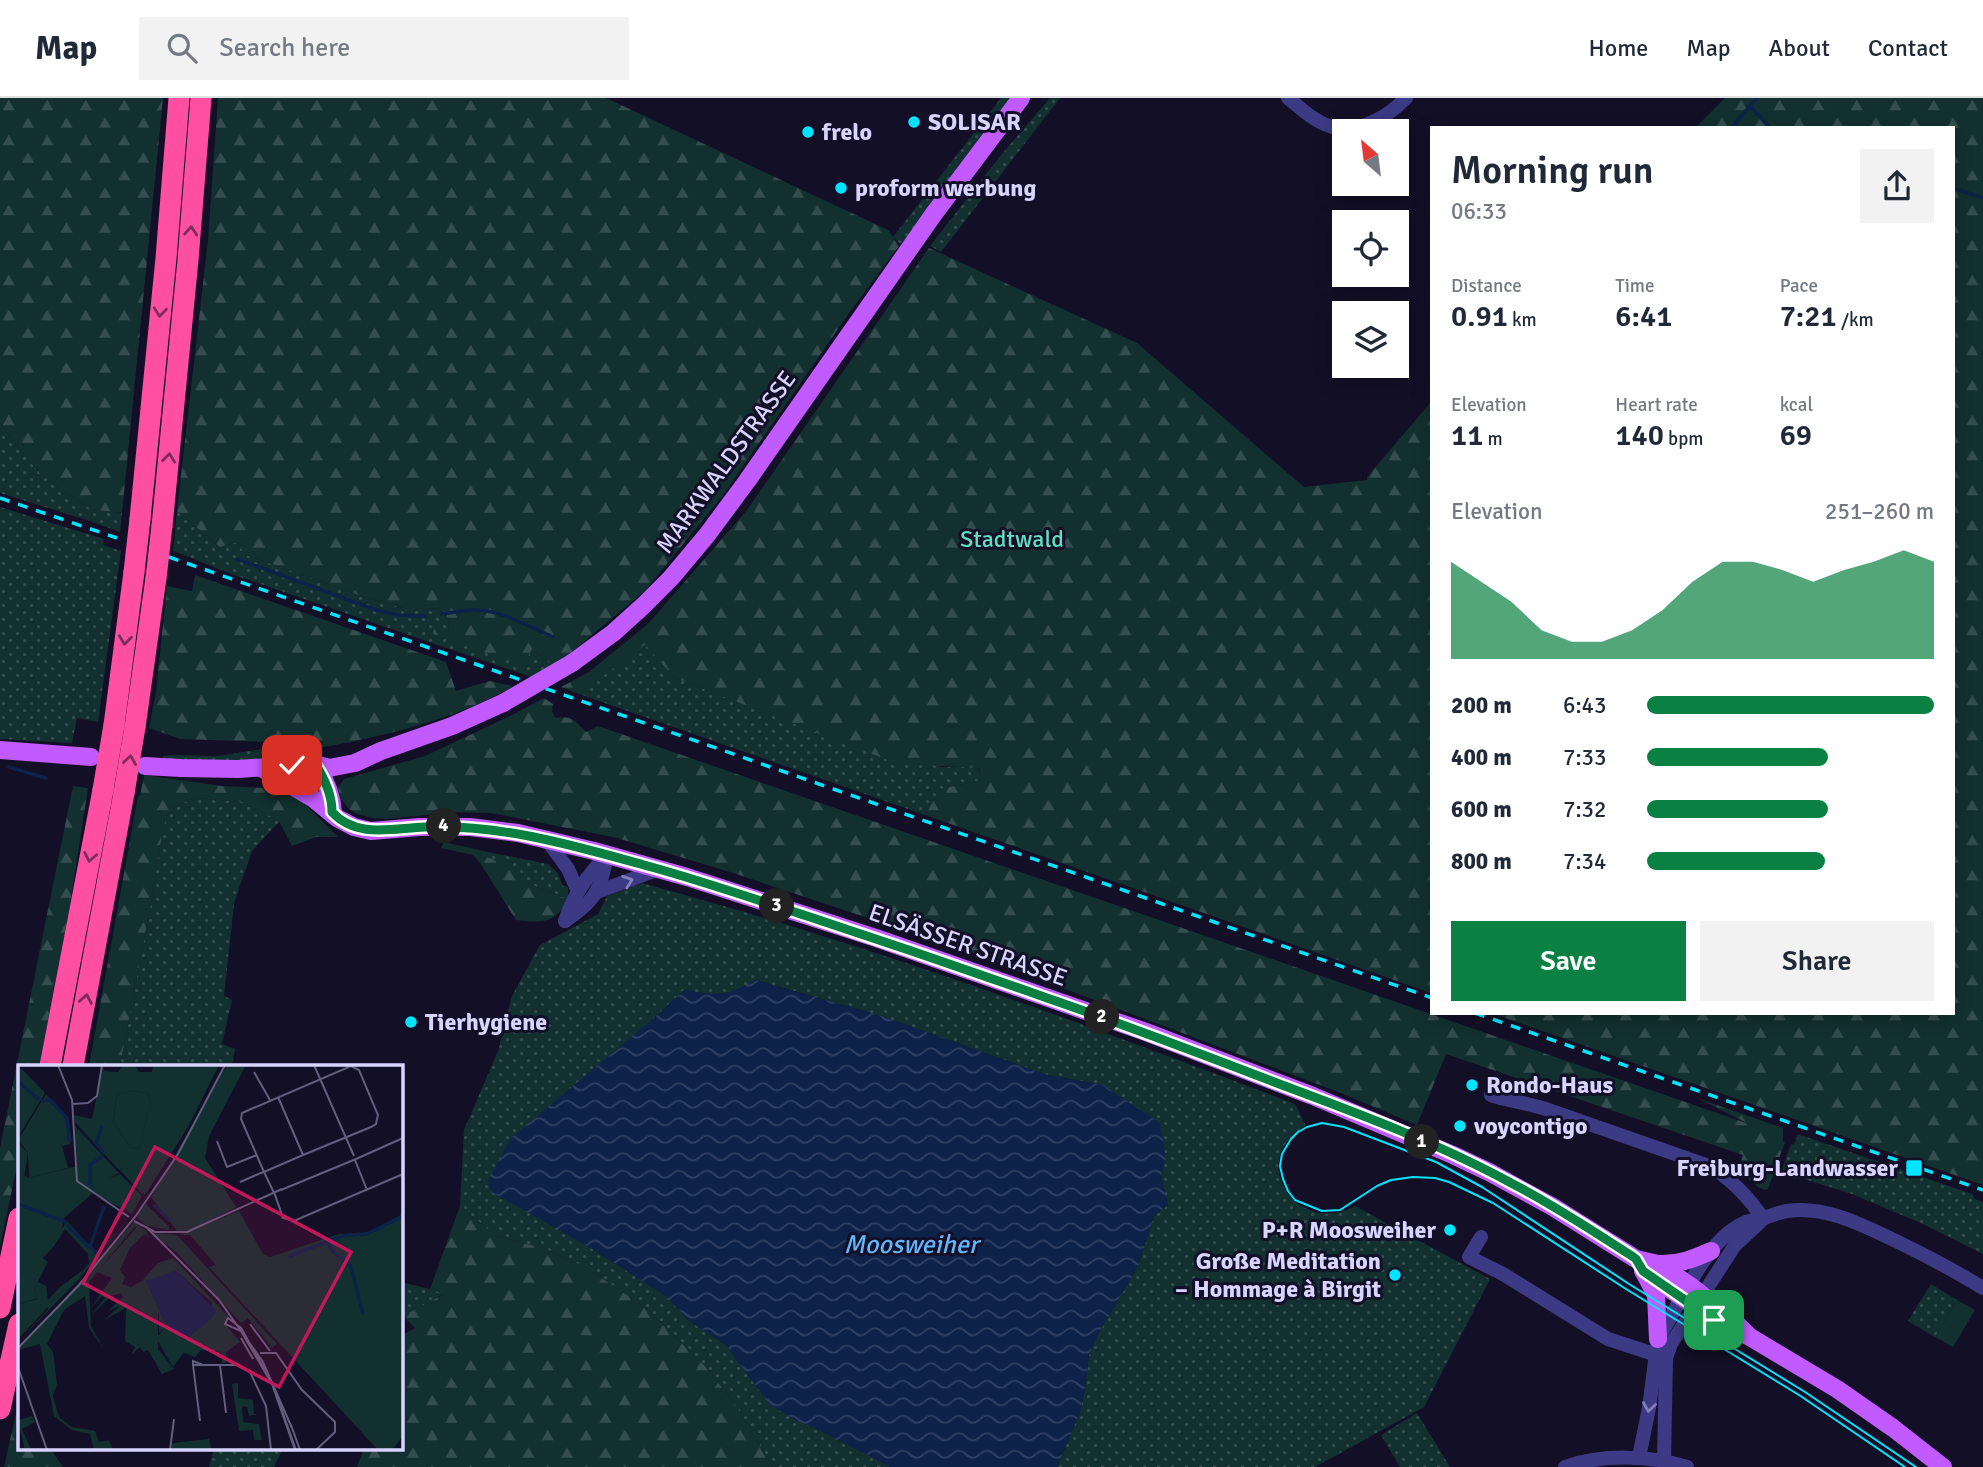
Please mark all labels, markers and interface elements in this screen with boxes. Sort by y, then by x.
search box [139,17,629,80]
text: Map [35,28,97,69]
icon: search [163,29,201,67]
text: Search here [219,32,350,64]
text: Home [1588,33,1648,63]
text: Map [1686,33,1731,63]
text: About [1769,33,1830,63]
text: Contact [1868,33,1948,63]
place label: SOLISAR [928,107,1021,137]
marker: SOLISAR [906,114,922,130]
place label: frelo [821,117,872,147]
north arrow [1332,119,1409,196]
map controls [1332,119,1409,378]
marker: frelo [800,124,816,140]
text: Morning run [1451,147,1654,194]
button: share [1860,149,1934,223]
place label: proform werbung [855,173,1036,203]
marker: proform werbung [833,180,849,196]
text: 06:33 [1451,197,1507,226]
button: locate [1332,210,1409,287]
one-way arrow [183,226,198,237]
text: Distance [1451,274,1522,298]
text: Time [1615,274,1654,298]
text: Pace [1780,274,1818,298]
text: 0.91 [1451,298,1508,335]
text: 6:41 [1615,298,1672,335]
text: 7:21 [1780,298,1837,335]
button: layers [1332,301,1409,378]
one-way arrow [153,307,168,318]
text: km [1508,308,1537,332]
text: /km [1837,308,1874,332]
street label: MARKWALDSTRASSE [650,365,802,559]
text: Elevation [1451,393,1527,417]
text: Heart rate [1615,393,1698,417]
text: kcal [1780,393,1813,417]
text: 11 [1451,417,1483,454]
text: 140 [1615,417,1664,454]
text: 69 [1780,417,1812,454]
text: m [1483,427,1503,451]
text: bpm [1664,427,1703,451]
one-way arrow [161,452,176,464]
text: Elevation [1451,497,1543,526]
text: 251–260 m [1825,497,1934,526]
park label: Stadtwald [960,524,1064,554]
one-way arrow [117,634,132,646]
text: 200 m [1451,691,1512,720]
text: 6:43 [1563,691,1606,720]
pin [262,735,322,795]
text: 400 m [1451,743,1512,772]
text: 7:33 [1563,743,1606,772]
icon: check [273,746,311,784]
one-way arrow [122,754,137,766]
text: 600 m [1451,795,1512,824]
text: 7:32 [1563,795,1606,824]
pin: 4 [426,808,462,844]
text: 4 [438,813,449,837]
text: 800 m [1451,847,1512,876]
text: 7:34 [1563,847,1606,876]
one-way arrow [83,851,98,863]
one-way arrow [622,875,634,889]
pin: 3 [760,888,794,924]
text: 3 [771,893,782,917]
street label: ELSÄSSER STRASSE [865,897,1071,993]
button: Save [1451,921,1686,1001]
button: Share [1700,921,1934,1001]
one-way arrow [78,993,93,1005]
pin: 2 [1084,1000,1120,1034]
text: 2 [1096,1004,1107,1028]
place label: Tierhygiene [425,1007,547,1037]
marker: Tierhygiene [403,1014,419,1030]
inset map [18,1065,402,1450]
place label: Rondo-Haus [1486,1070,1613,1100]
marker: Rondo-Haus [1464,1077,1480,1093]
place label: voycontigo [1473,1111,1588,1141]
marker: voycontigo [1452,1118,1468,1134]
pin: 1 [1404,1124,1440,1160]
text: 1 [1416,1129,1427,1153]
place label: Freiburg-Landwasser [1676,1153,1898,1183]
marker: Freiburg-Landwasser [1904,1158,1924,1178]
place label: P+R Moosweiher [1262,1215,1436,1245]
marker: P+R Moosweiher [1442,1222,1458,1238]
water label: Moosweiher [844,1229,982,1261]
place label: Große Meditation – Hommage à Birgit [1175,1246,1381,1304]
marker: Große Meditation – Hommage à Birgit [1387,1267,1403,1283]
pin [1684,1290,1744,1350]
icon: arrive [1695,1301,1733,1339]
one-way arrow [1642,1401,1657,1413]

